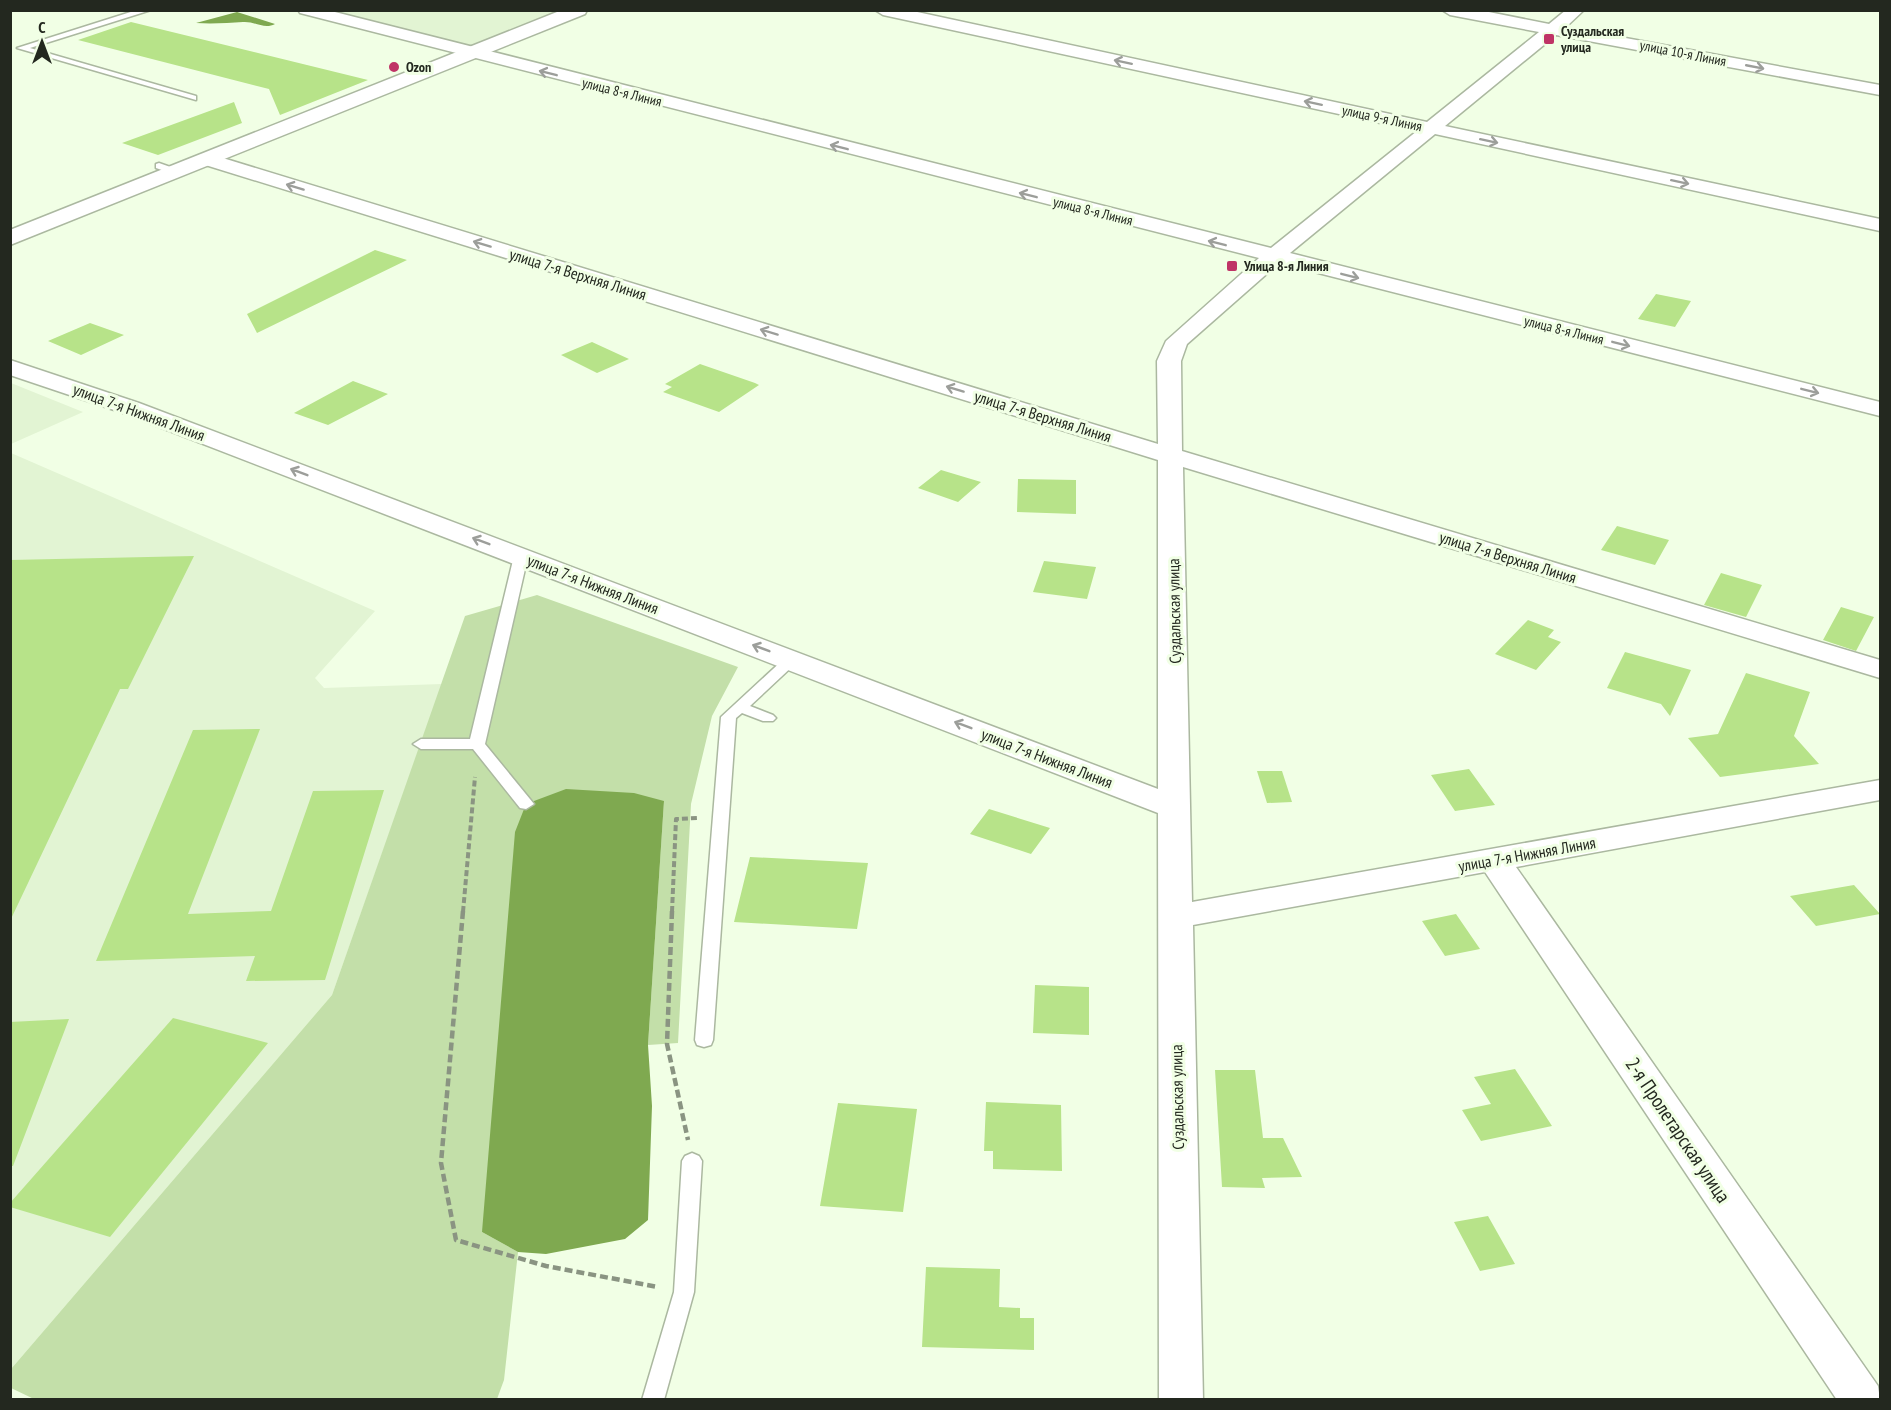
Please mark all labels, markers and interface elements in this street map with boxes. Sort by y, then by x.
north arrow [12,12,72,72]
text: С [38,17,46,37]
place label: Суздальская улица [1560,22,1624,56]
marker: Суздальская улица [1542,32,1556,46]
street label: улица 10-я Линия [1638,36,1728,70]
one-way arrow [1114,56,1133,67]
place label: Ozon [406,58,431,76]
marker: Ozon [387,60,401,74]
one-way arrow [1744,62,1764,73]
one-way arrow [539,67,558,79]
street label: улица 8-я Линия [580,73,664,111]
one-way arrow [1304,97,1323,109]
street label: улица 9-я Линия [1340,101,1424,135]
one-way arrow [1479,136,1499,147]
one-way arrow [829,140,848,152]
one-way arrow [1670,177,1689,188]
one-way arrow [286,181,305,192]
one-way arrow [1018,188,1037,200]
street label: улица 8-я Линия [1051,192,1135,230]
one-way arrow [1207,236,1226,248]
one-way arrow [473,238,492,249]
street label: улица 7-я Верхняя Линия [507,244,649,304]
place label: Улица 8-я Линия [1243,257,1329,275]
marker: Улица 8-я Линия [1225,259,1239,273]
one-way arrow [1341,271,1360,283]
street label: улица 8-я Линия [1522,311,1606,349]
one-way arrow [760,326,779,337]
one-way arrow [1611,338,1630,350]
street label: улица 7-я Нижняя Линия [70,379,208,445]
one-way arrow [946,383,965,394]
street label: улица 7-я Верхняя Линия [972,386,1114,446]
one-way arrow [1801,386,1820,398]
one-way arrow [290,465,308,476]
street label: улица 7-я Верхняя Линия [1437,527,1579,587]
one-way arrow [472,535,491,546]
street label: улица 7-я Нижняя Линия [525,550,661,618]
street label: Суздальская улица [1163,558,1185,664]
one-way arrow [752,642,771,653]
one-way arrow [954,719,973,730]
street label: улица 7-я Нижняя Линия [979,724,1115,792]
street label: улица 7-я Нижняя Линия [1457,832,1597,876]
street label: Суздальская улица [1166,1044,1188,1150]
street label: 2-я Пролетарская улица [1620,1052,1736,1208]

